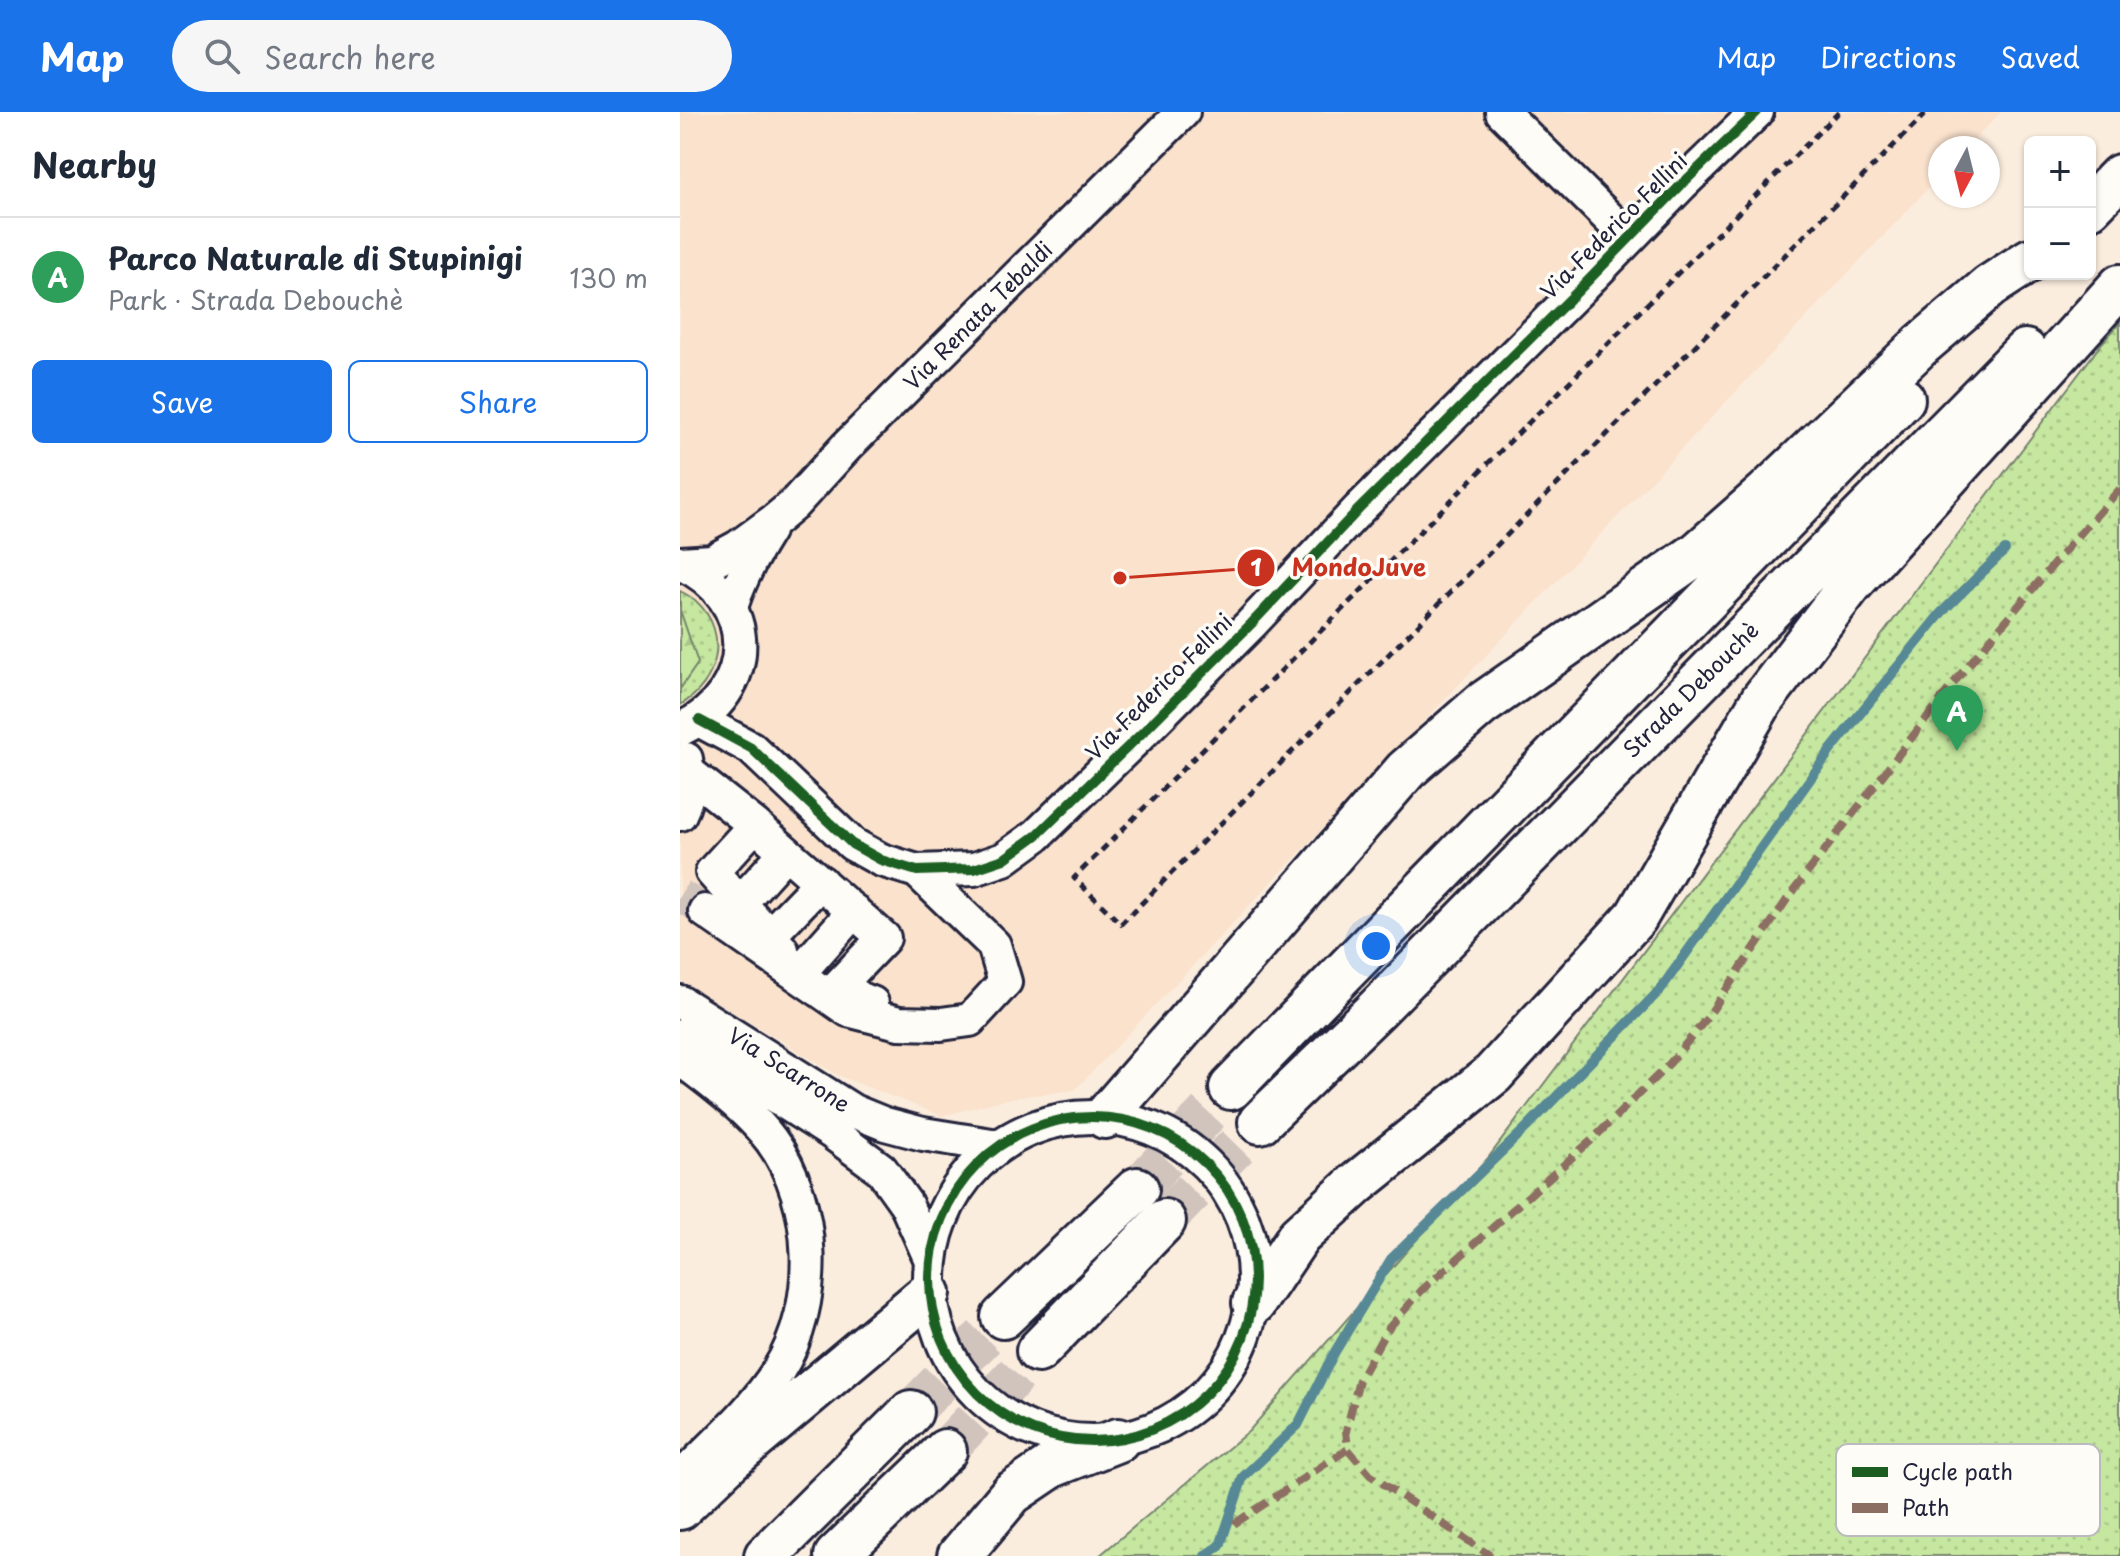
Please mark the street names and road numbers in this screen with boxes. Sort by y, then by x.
street label: Via Federico Fellini [1532,144,1694,306]
street label: Via Renata Tebaldi [895,233,1059,397]
street label: Via Federico Fellini [1077,605,1239,767]
street label: Strada Debouchè [1614,613,1765,764]
street label: Via Scarrone [722,1018,857,1120]

